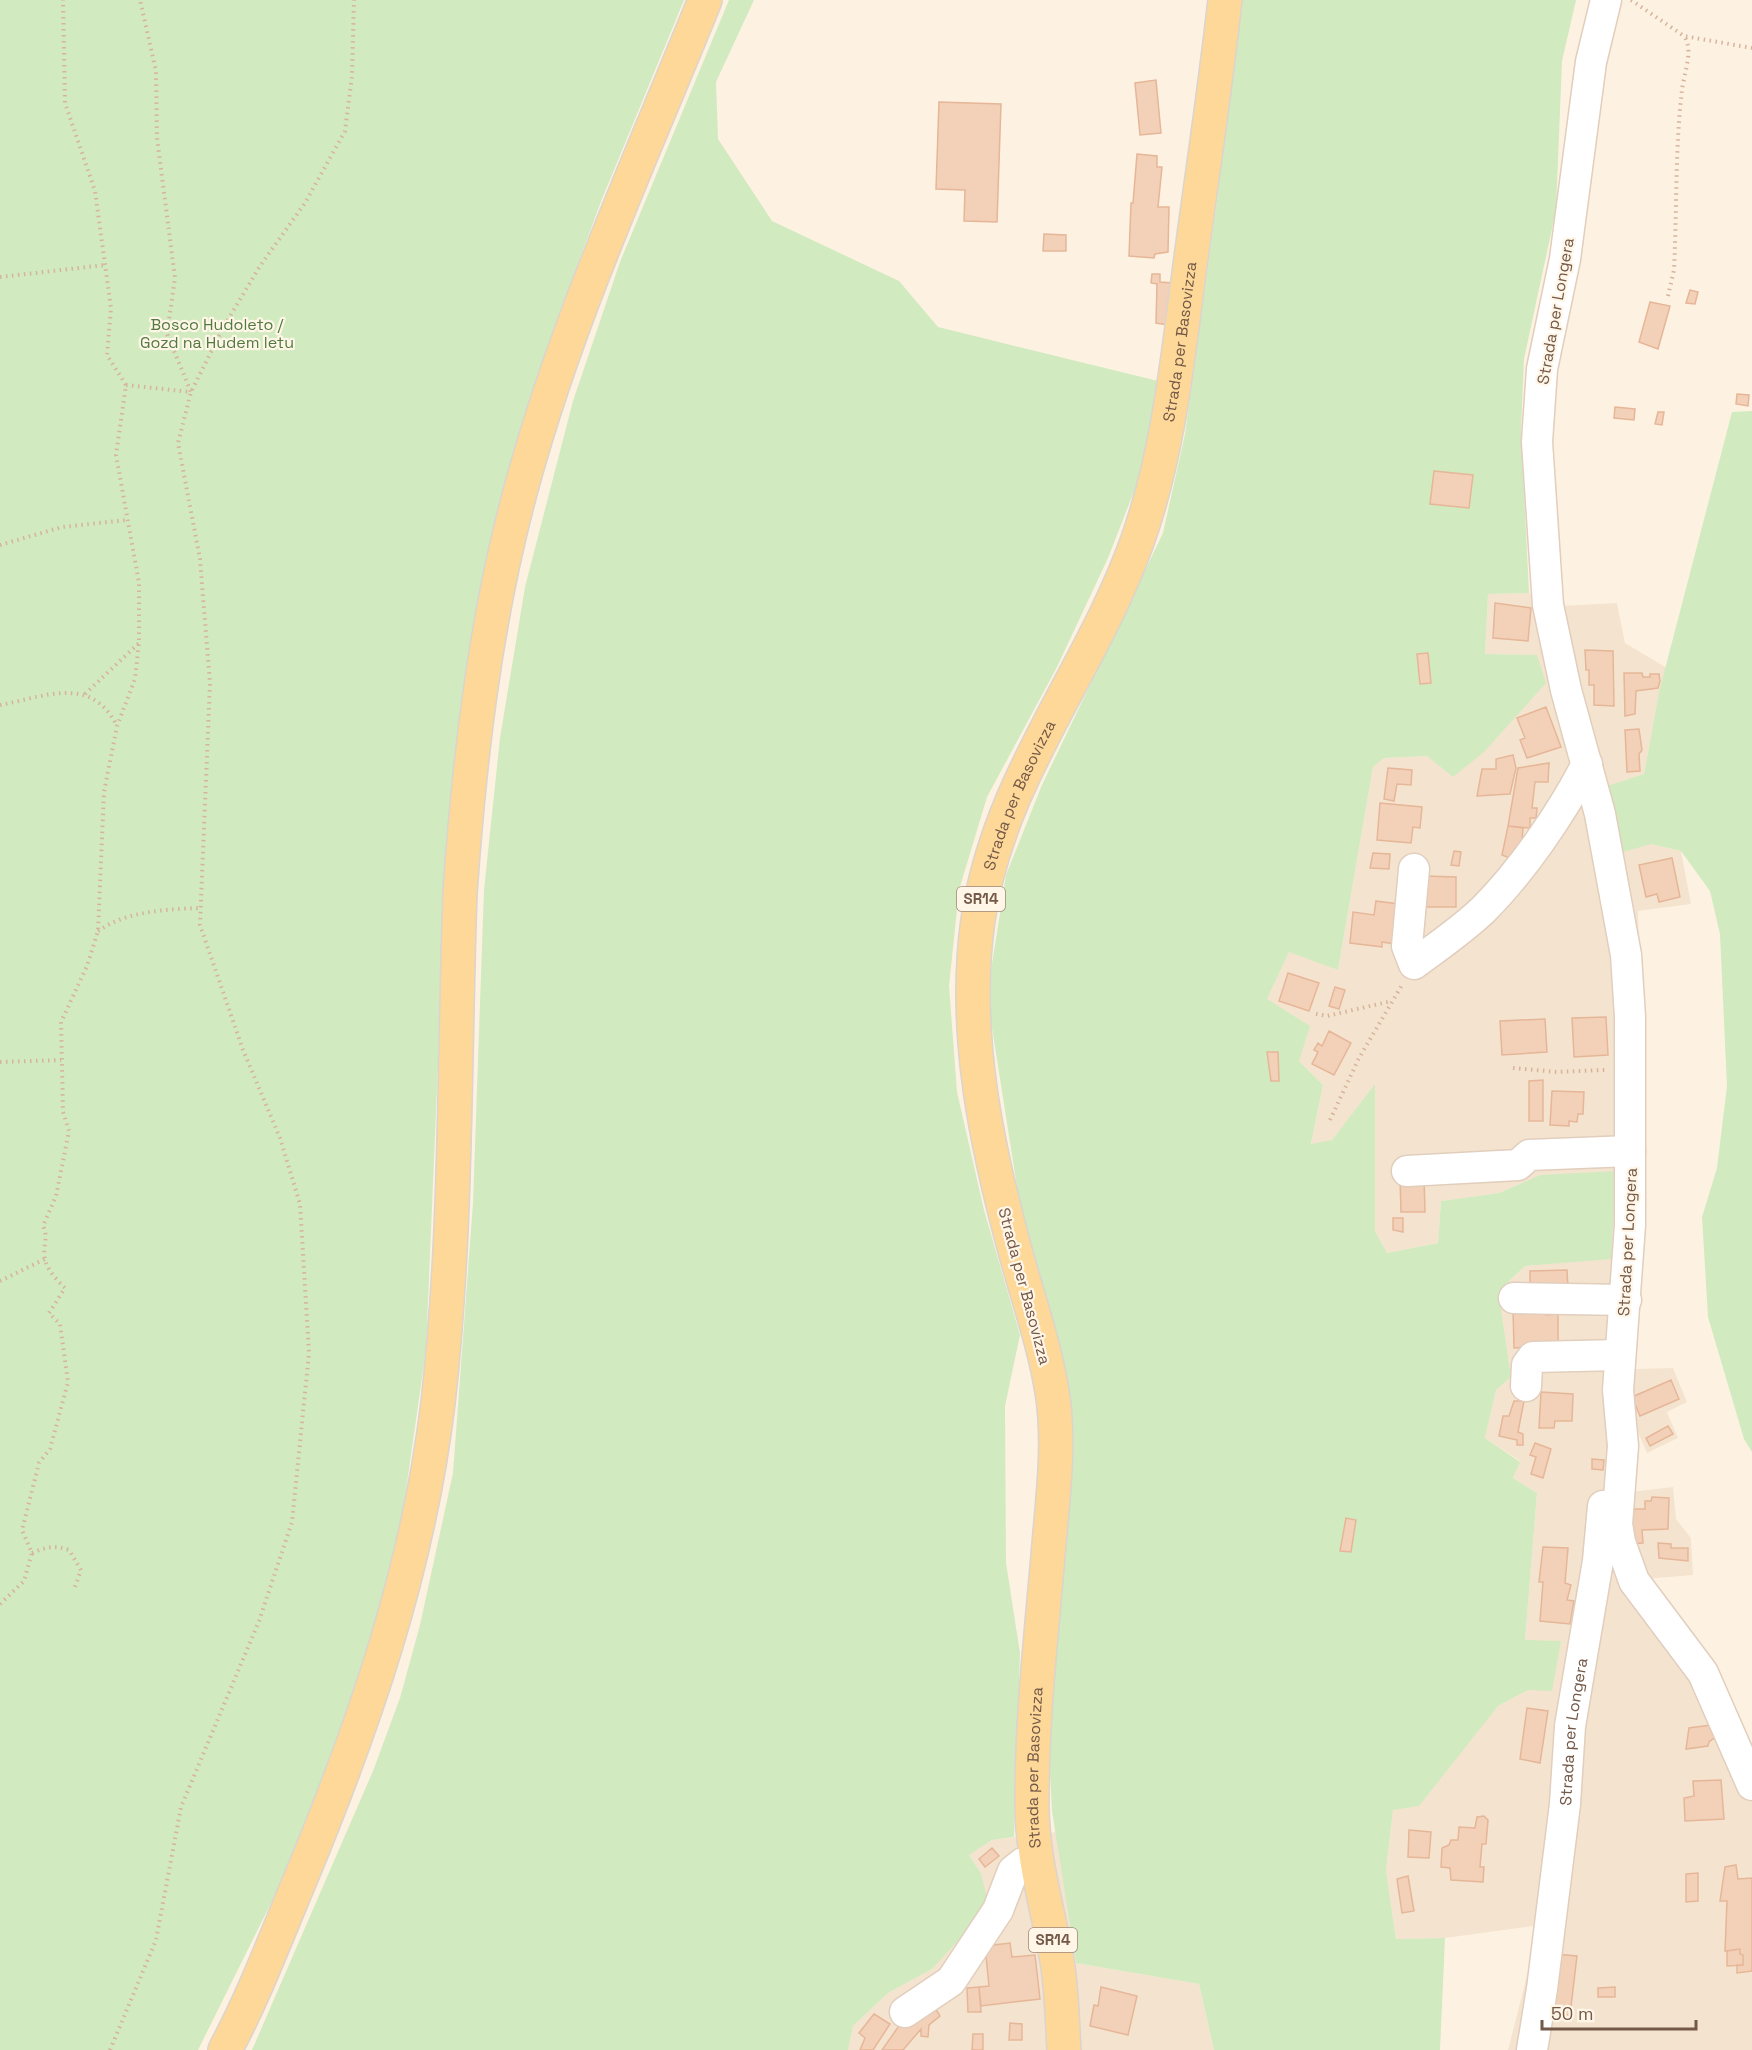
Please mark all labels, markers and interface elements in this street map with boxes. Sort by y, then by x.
street label: Strada per Longera [1532,236,1579,386]
street label: Strada per Basovizza [1158,260,1201,424]
park label: Bosco Hudoleto / Gozd na Hudem letu [140,314,294,353]
street label: Strada per Basovizza [979,716,1060,873]
road number: SR14 [957,887,1005,911]
street label: Strada per Longera [1613,1167,1642,1317]
street label: Strada per Basovizza [993,1205,1056,1367]
street label: Strada per Longera [1555,1656,1592,1806]
street label: Strada per Basovizza [1022,1686,1048,1849]
road number: SR14 [1029,1928,1077,1952]
scale bar [1542,1993,1696,2031]
text: 50 m [1551,2002,1593,2025]

